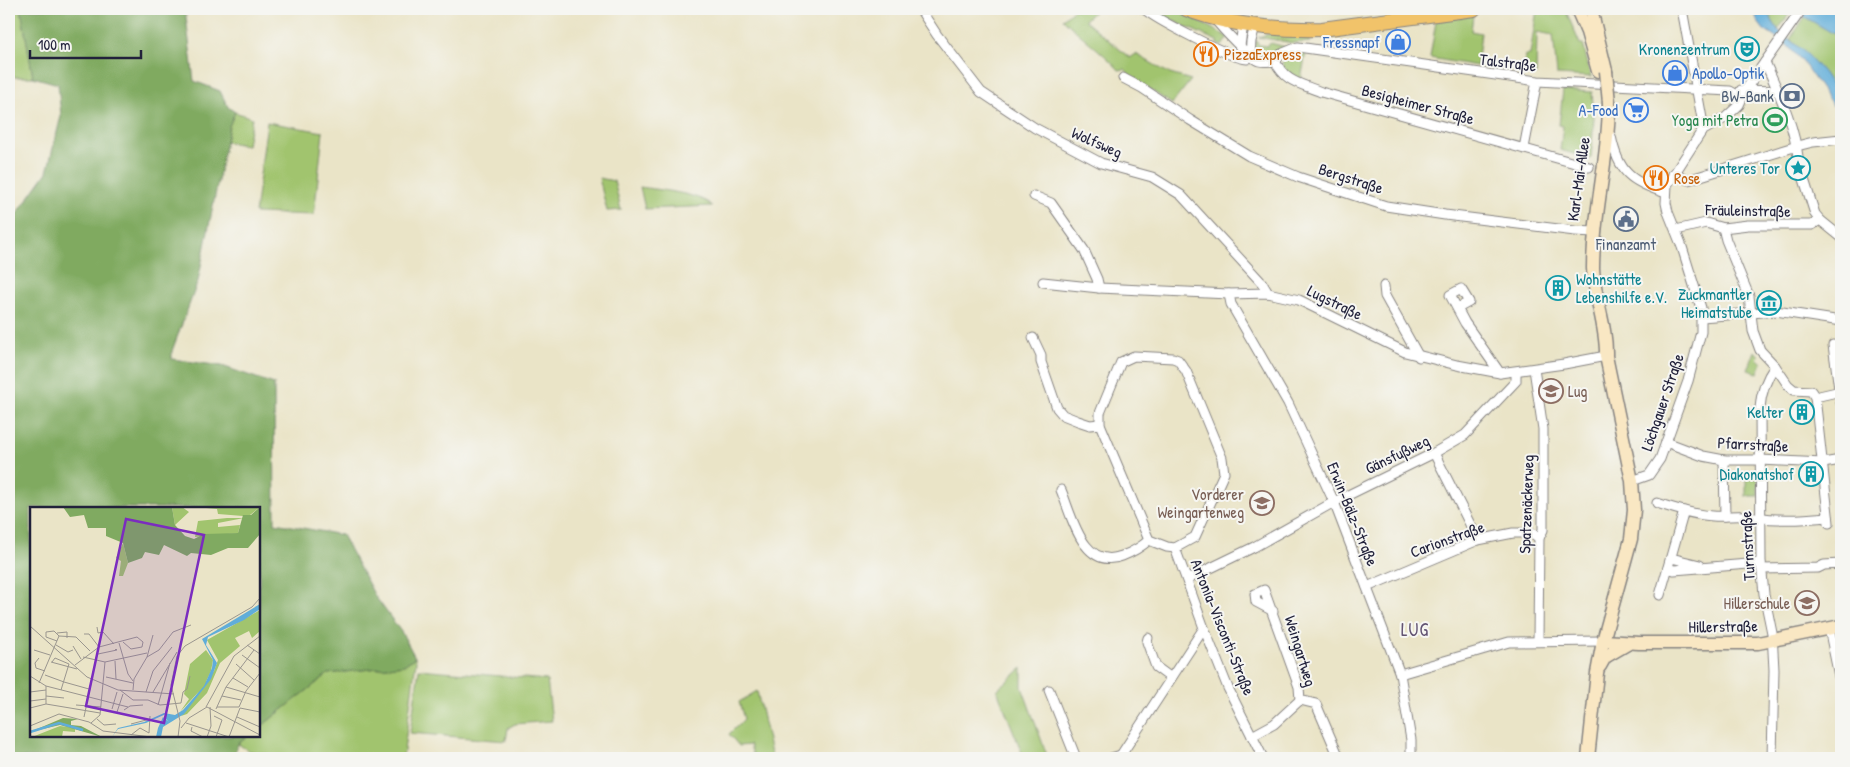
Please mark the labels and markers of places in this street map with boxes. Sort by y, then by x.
shop icon: Fressnapf [1385,29,1411,55]
place label: Fressnapf [1322,31,1380,53]
theatre icon: Kronenzentrum [1734,36,1760,62]
place label: Kronenzentrum [1639,38,1730,60]
restaurant icon: PizzaExpress [1193,41,1219,67]
place label: PizzaExpress [1224,43,1301,65]
shop icon: Apollo-Optik [1662,60,1688,86]
place label: Apollo-Optik [1692,62,1765,84]
bank icon: BW-Bank [1779,83,1805,109]
place label: BW-Bank [1721,85,1774,107]
supermarket icon: A-Food [1623,97,1649,123]
place label: A-Food [1579,99,1618,121]
sports icon: Yoga mit Petra [1762,107,1788,133]
place label: Yoga mit Petra [1672,109,1758,131]
place icon: Unteres Tor [1785,155,1811,181]
place label: Unteres Tor [1710,157,1780,179]
restaurant icon: Rose [1643,165,1669,191]
place label: Rose [1674,167,1701,189]
public building icon: Finanzamt [1613,206,1639,232]
place label: Finanzamt [1595,233,1656,255]
place label: Wohnstätte Lebenshilfe e.V. [1576,268,1667,308]
building icon: Wohnstätte Lebenshilfe e.V. [1545,275,1571,301]
place label: Zuckmantler Heimatstube [1678,283,1753,323]
museum icon: Zuckmantler Heimatstube [1756,290,1782,316]
school or university icon: Lug [1538,378,1564,404]
place label: Lug [1568,380,1587,402]
building icon: Kelter [1789,399,1815,425]
place label: Kelter [1747,401,1784,423]
building icon: Diakonatshof [1798,461,1824,487]
place label: Diakonatshof [1719,463,1794,485]
place label: Vorderer Weingartenweg [1157,483,1244,523]
school or university icon: Vorderer Weingartenweg [1249,490,1275,516]
school or university icon: Hillerschule [1794,590,1820,616]
place label: Hillerschule [1723,592,1791,614]

